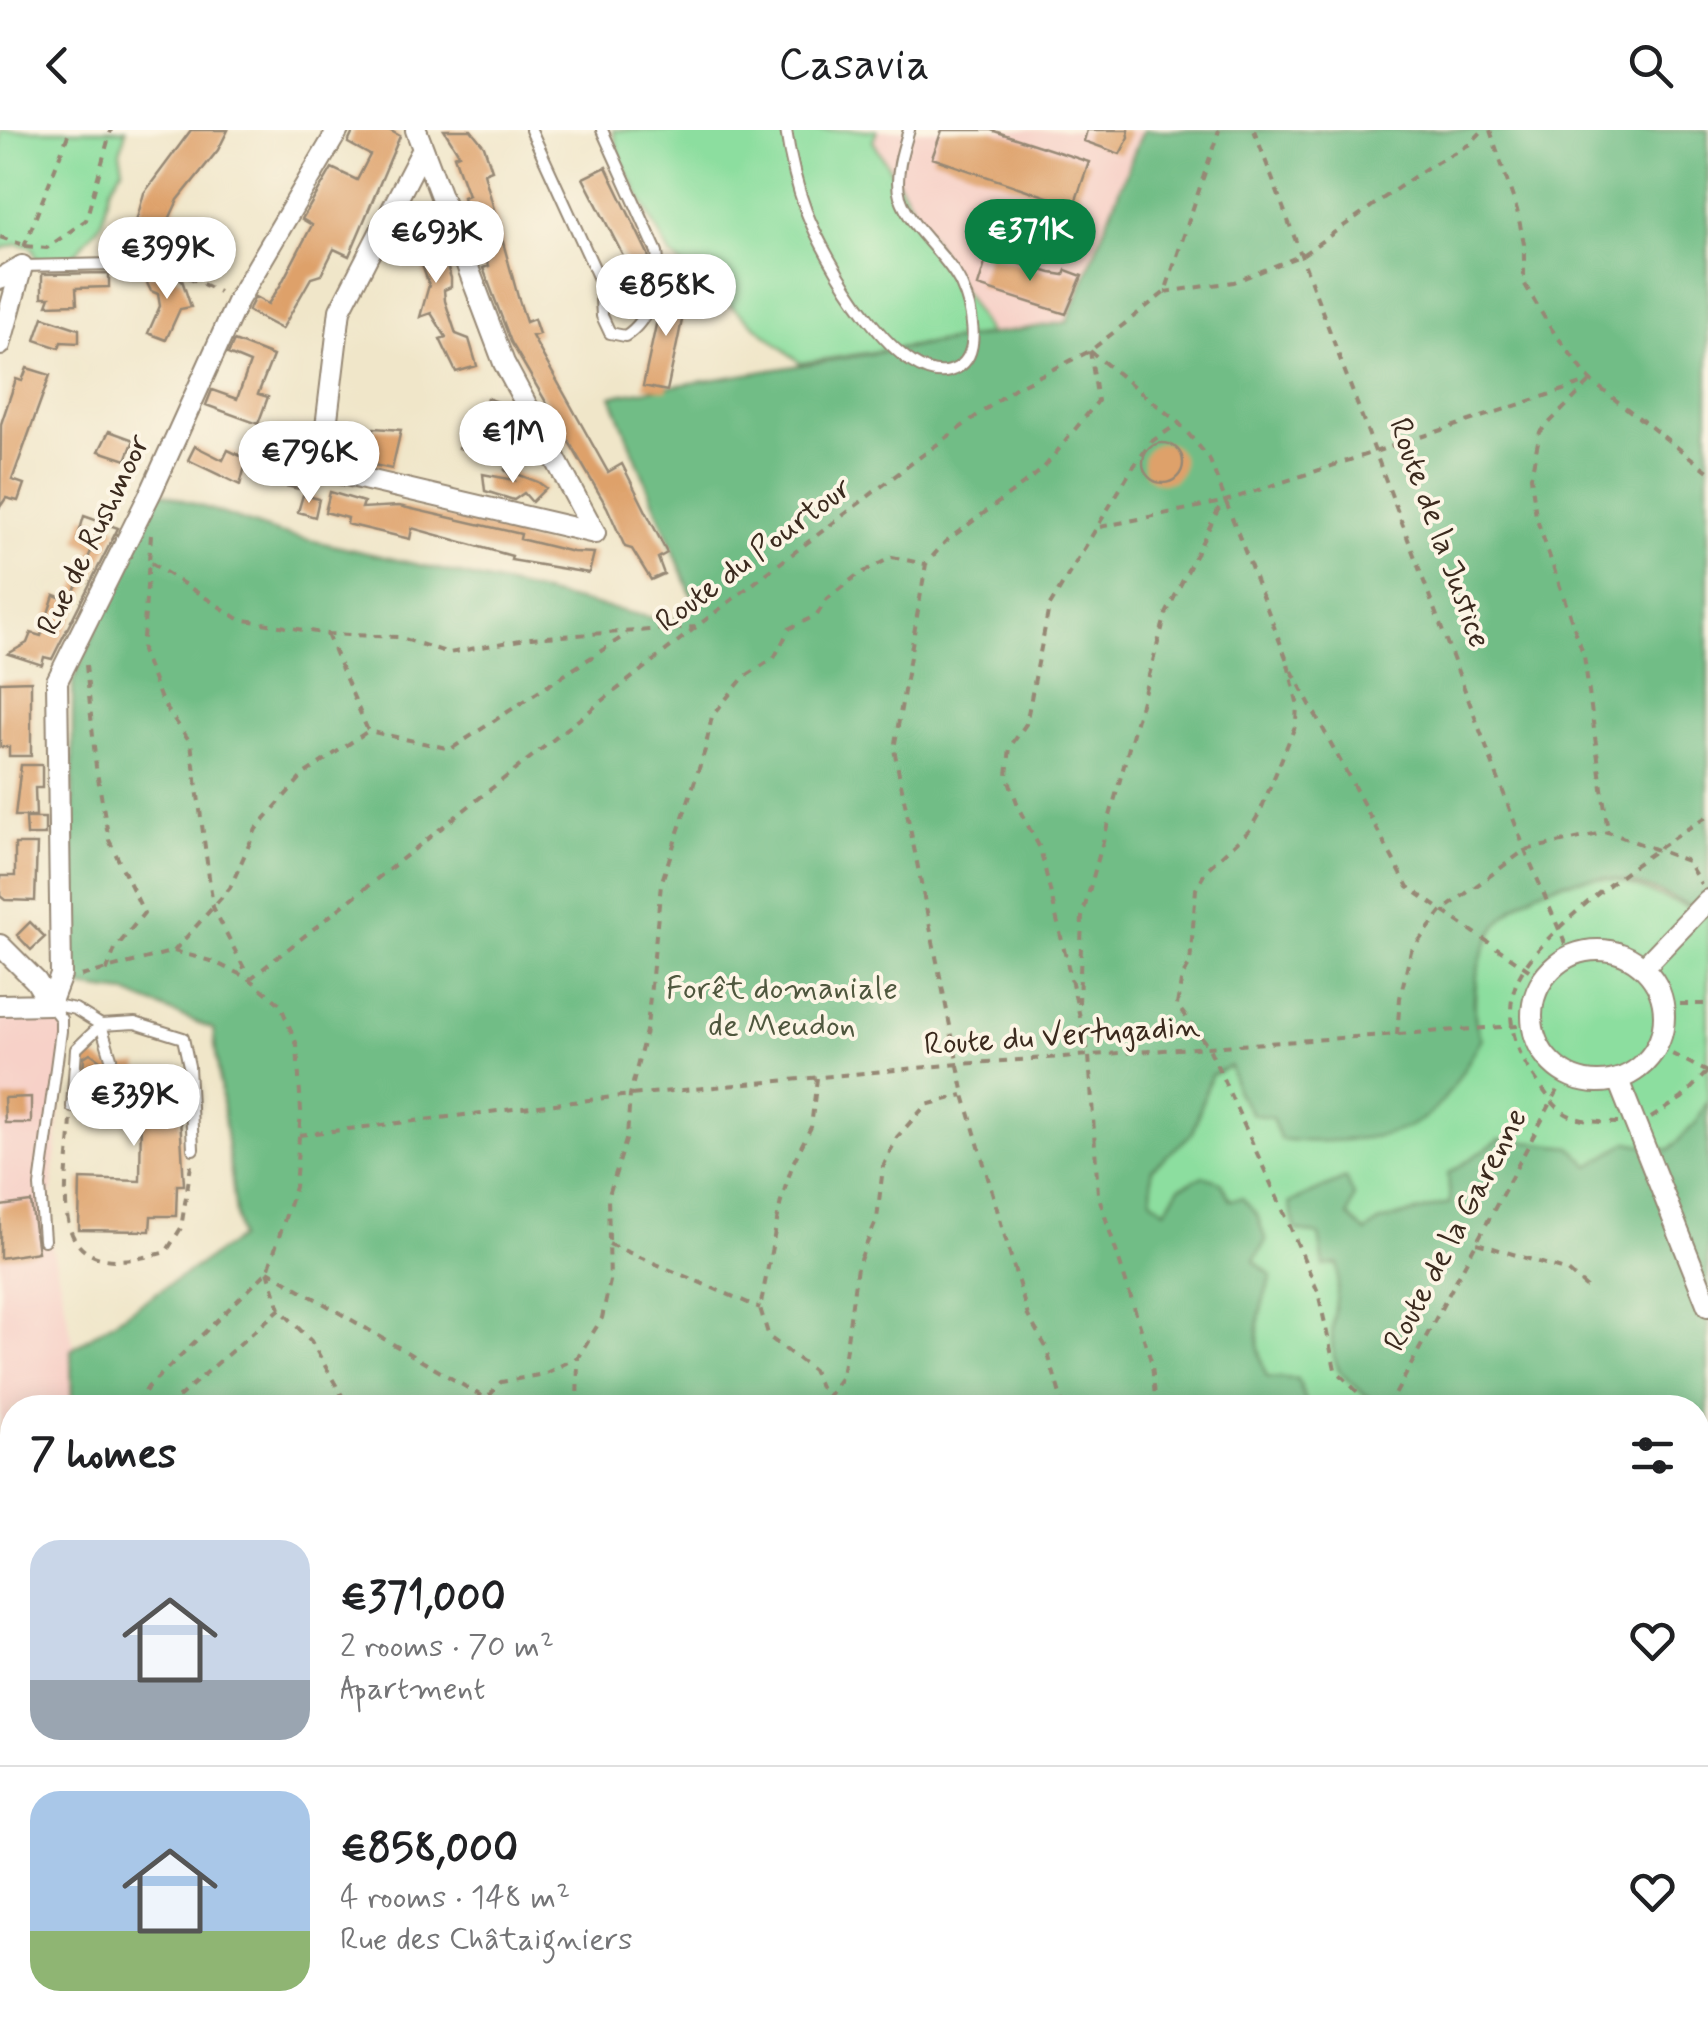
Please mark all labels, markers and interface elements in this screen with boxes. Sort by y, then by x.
text: Casavia [778,36,930,95]
icon: back [30,38,85,93]
icon: search [1623,38,1678,93]
pin: €371K [960,199,1100,284]
pin: €693K [366,201,506,286]
text: €371K [987,210,1073,252]
text: €693K [390,212,482,254]
pin: €399K [97,217,237,302]
text: €399K [120,228,214,270]
pin: €858K [596,254,736,339]
text: €858K [618,265,714,307]
pin: €1M [465,401,561,486]
text: €1M [481,412,545,454]
street label: Route de la Justice [1378,412,1500,654]
pin: €796K [239,421,379,506]
street label: Rue de Rushmoor [27,427,161,642]
text: €796K [260,432,358,474]
street label: Route du Pourtour [647,467,861,643]
park label: Forêt domaniale de Meudon [666,968,898,1047]
street label: Route du Vertugadin [923,1005,1201,1067]
pin: €339K [64,1064,204,1149]
text: €339K [90,1075,178,1117]
street label: Route de la Garenne [1374,1101,1538,1359]
text: 7 homes [30,1428,177,1483]
icon: filters [1625,1428,1680,1483]
text: €371,000 [340,1571,506,1626]
icon: home [110,1580,230,1700]
icon: heart [1625,1613,1680,1668]
text: 2 rooms · 70 m² [340,1626,554,1668]
text: Apartment [340,1668,485,1710]
text: €858,000 [340,1822,518,1877]
icon: home [110,1831,230,1951]
icon: heart [1625,1864,1680,1919]
text: 4 rooms · 148 m² [340,1877,570,1919]
text: Rue des Châtaigniers [340,1919,632,1961]

